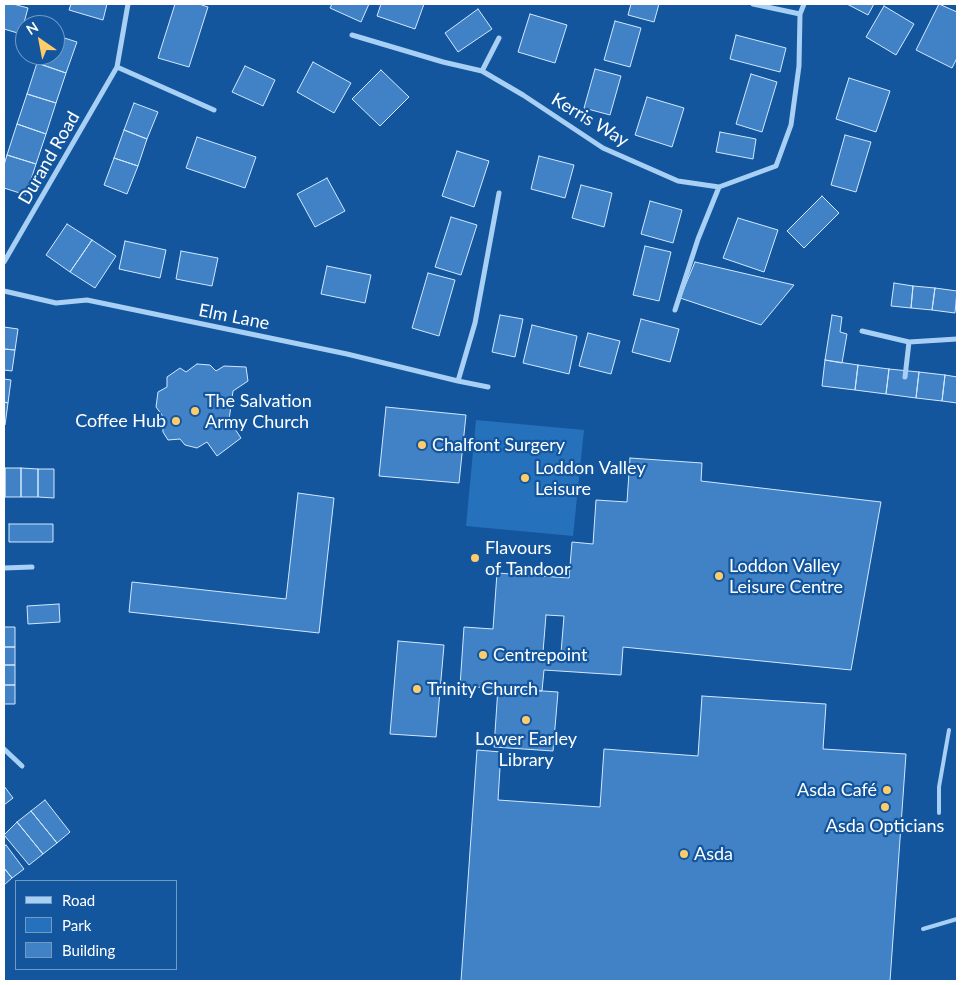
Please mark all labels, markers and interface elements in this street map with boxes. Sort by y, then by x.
north arrow [15,15,65,65]
text: N [23,18,41,38]
street label: Kerris Way [547,89,633,151]
street label: Durand Road [14,108,84,208]
street label: Elm Lane [197,300,271,334]
place label: The Salvation Army Church [205,390,312,432]
marker: The Salvation Army Church [189,405,201,417]
place label: Coffee Hub [75,410,166,432]
marker: Coffee Hub [170,415,182,427]
place label: Chalfont Surgery [432,434,565,456]
marker: Chalfont Surgery [416,439,428,451]
place label: Loddon Valley Leisure [535,457,646,499]
marker: Loddon Valley Leisure [519,472,531,484]
place label: Flavours of Tandoor [485,537,571,580]
marker: Flavours of Tandoor [469,552,481,564]
place label: Loddon Valley Leisure Centre [729,555,843,598]
marker: Loddon Valley Leisure Centre [713,570,725,582]
place label: Centrepoint [493,644,587,666]
marker: Centrepoint [477,649,489,661]
place label: Trinity Church [427,678,538,700]
marker: Trinity Church [411,683,423,695]
marker: Lower Earley Library [520,714,532,726]
place label: Lower Earley Library [475,728,577,771]
place label: Asda Café [797,779,877,801]
marker: Asda Café [881,784,893,796]
marker: Asda Opticians [879,801,891,813]
place label: Asda Opticians [826,815,944,837]
place label: Asda [694,843,733,865]
marker: Asda [678,848,690,860]
legend [15,880,178,970]
text: Road [62,891,95,909]
text: Park [62,916,91,934]
text: Building [62,941,115,959]

